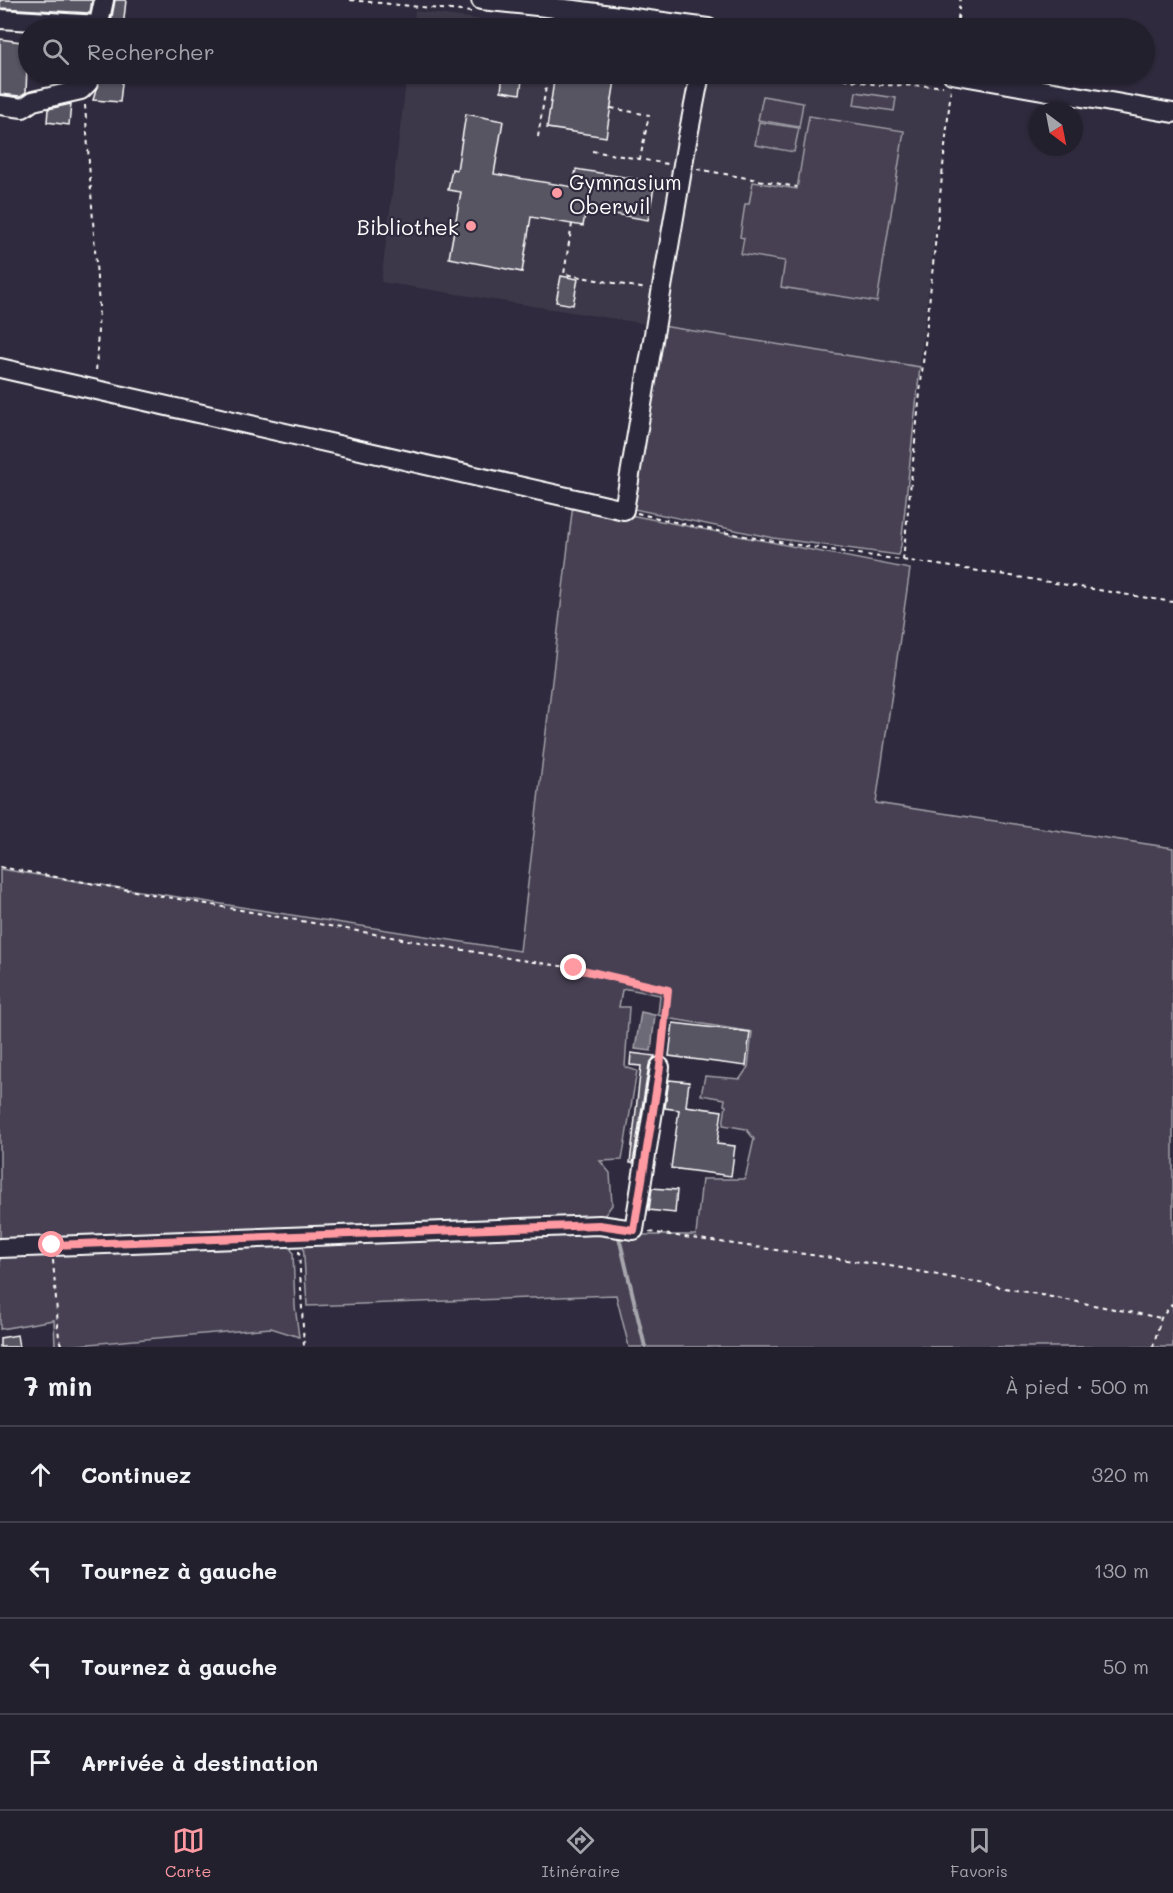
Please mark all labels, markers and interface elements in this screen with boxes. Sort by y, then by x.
search box [18,18,1155,84]
icon: search [39,35,72,68]
text: Rechercher [87,37,215,66]
north arrow [1029,102,1083,156]
place label: Gymnasium Oberwil [569,168,682,219]
marker: Gymnasium Oberwil [550,186,564,200]
place label: Bibliothek [357,213,459,240]
marker: Bibliothek [464,219,478,233]
route end [560,954,586,980]
route start [38,1231,64,1257]
text: 7 min [24,1369,92,1403]
text: À pied · 500 m [1005,1373,1149,1399]
icon: ahead [24,1458,57,1491]
text: Continuez [81,1460,191,1489]
text: 320 m [1091,1461,1149,1487]
icon: left [24,1554,57,1587]
text: Tournez à gauche [81,1556,277,1585]
text: 130 m [1094,1557,1149,1583]
icon: left [24,1650,57,1683]
text: Tournez à gauche [81,1652,277,1681]
text: 50 m [1103,1653,1149,1679]
icon: arrive [24,1746,57,1779]
text: Arrivée à destination [81,1748,318,1777]
tab: Carte [165,1824,211,1881]
tab: Itinéraire [542,1824,620,1881]
tab: Favoris [950,1824,1008,1881]

